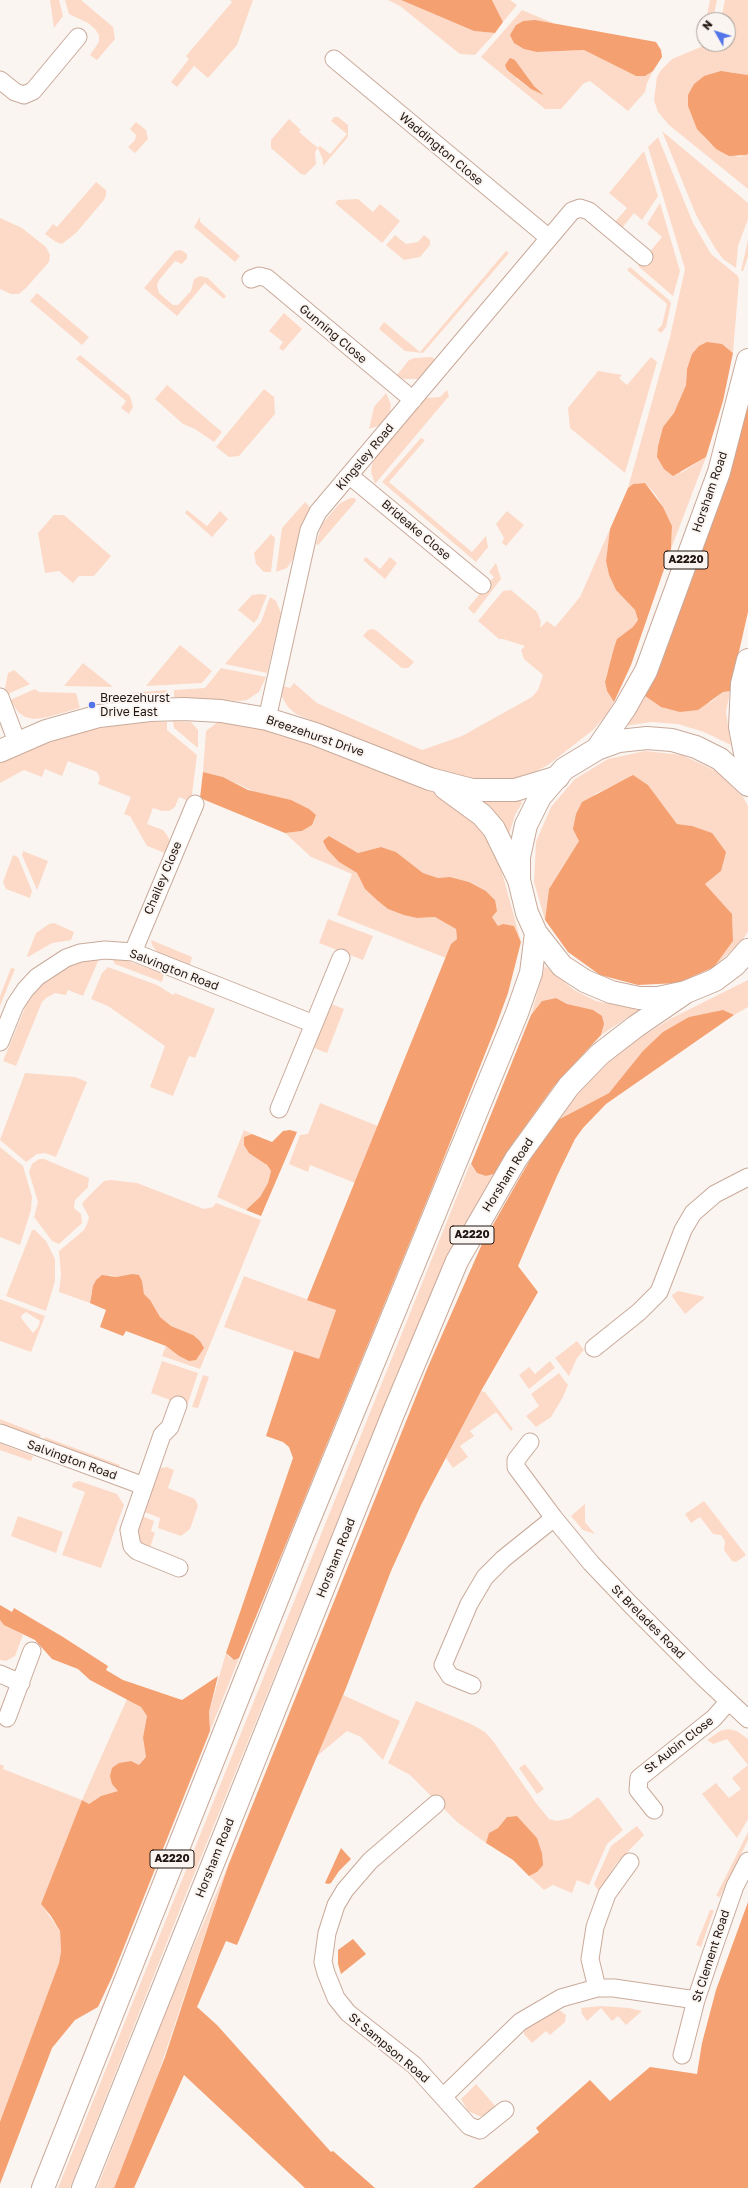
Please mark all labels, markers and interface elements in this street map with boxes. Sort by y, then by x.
north arrow [696,12,736,52]
text: N [699,17,715,32]
street label: Waddington Close [396,110,486,188]
street label: Gunning Close [296,302,370,366]
street label: Kingsley Road [333,421,397,493]
street label: Horsham Road [689,450,731,534]
street label: Brideake Close [378,497,454,563]
road number: A2220 [664,551,708,569]
place label: Breezehurst Drive East [100,691,170,719]
marker: Breezehurst Drive East [87,700,97,710]
street label: Breezehurst Drive [264,712,366,760]
street label: Chailey Close [141,839,185,917]
street label: Salvington Road [127,946,221,994]
street label: Horsham Road [479,1135,537,1215]
road number: A2220 [450,1226,494,1244]
street label: Salvington Road [25,1437,119,1483]
street label: Horsham Road [313,1516,359,1600]
street label: St Brelades Road [608,1582,688,1662]
street label: St Aubin Close [642,1714,716,1776]
street label: Horsham Road [192,1816,238,1900]
road number: A2220 [150,1850,194,1868]
street label: St Clement Road [689,1908,733,2004]
street label: St Sampson Road [346,2010,432,2086]

